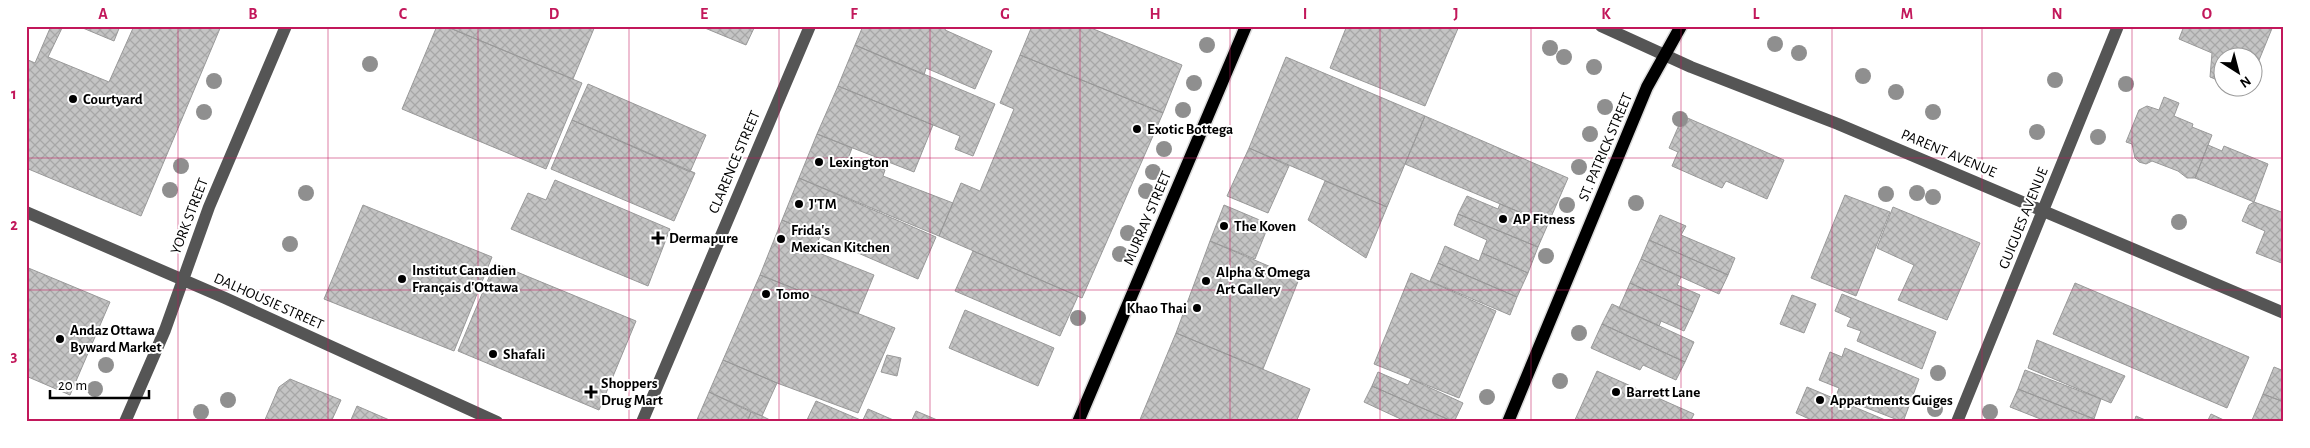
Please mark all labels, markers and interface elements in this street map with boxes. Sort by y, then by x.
text: A [98,6,108,22]
text: B [248,6,258,22]
text: C [399,6,408,22]
text: D [549,6,560,22]
text: E [700,6,708,22]
text: F [850,6,858,22]
text: G [1000,6,1010,22]
text: H [1149,6,1161,22]
text: I [1303,6,1307,22]
text: J [1453,6,1459,22]
text: K [1601,6,1611,22]
text: L [1753,6,1760,22]
text: M [1901,6,1913,22]
text: N [2051,6,2063,22]
text: O [2202,6,2212,22]
north arrow [2212,48,2262,98]
text: N [2237,73,2253,90]
text: 1 [11,86,17,102]
street label: ST. PATRICK STREET [1576,90,1635,204]
place label: Courtyard [83,92,143,107]
marker: Courtyard [67,93,79,105]
street label: CLARENCE STREET [706,108,763,216]
place label: Exotic Bottega [1147,122,1233,137]
marker: Exotic Bottega [1131,123,1143,135]
street label: PARENT AVENUE [1899,127,1999,180]
place label: Lexington [829,155,889,170]
marker: Lexington [813,156,825,168]
street label: GUIGUES AVENUE [1996,165,2051,271]
street label: MURRAY STREET [1121,168,1174,267]
street label: YORK STREET [168,175,211,256]
place label: J'TM [809,197,837,212]
marker: J'TM [793,198,805,210]
place label: AP Fitness [1513,212,1575,227]
marker: AP Fitness [1497,213,1509,225]
text: 2 [10,217,18,233]
place label: The Koven [1234,219,1296,234]
marker: The Koven [1218,220,1230,232]
place label: Frida's Mexican Kitchen [791,223,890,255]
marker: Dermapure [651,231,665,245]
place label: Dermapure [669,231,738,246]
marker: Frida's Mexican Kitchen [775,233,787,245]
place label: Institut Canadien Français d'Ottawa [412,263,519,295]
place label: Alpha & Omega Art Gallery [1216,265,1310,297]
street label: DALHOUSIE STREET [212,271,327,333]
marker: Institut Canadien Français d'Ottawa [396,273,408,285]
marker: Alpha & Omega Art Gallery [1200,275,1212,287]
place label: Tomo [776,287,809,302]
marker: Tomo [760,288,772,300]
place label: Khao Thai [1127,301,1187,316]
marker: Khao Thai [1191,302,1203,314]
place label: Andaz Ottawa Byward Market [70,323,162,355]
marker: Andaz Ottawa Byward Market [54,333,66,345]
place label: Shafali [503,347,545,362]
text: 3 [11,348,18,364]
marker: Shafali [487,348,499,360]
scale bar [50,368,149,400]
place label: Shoppers Drug Mart [601,376,663,408]
text: 20 m [58,378,87,393]
place label: Barrett Lane [1626,385,1700,400]
marker: Shoppers Drug Mart [585,386,597,398]
marker: Barrett Lane [1610,386,1622,398]
place label: Appartments Guiges [1830,393,1953,408]
marker: Appartments Guiges [1814,394,1826,406]

